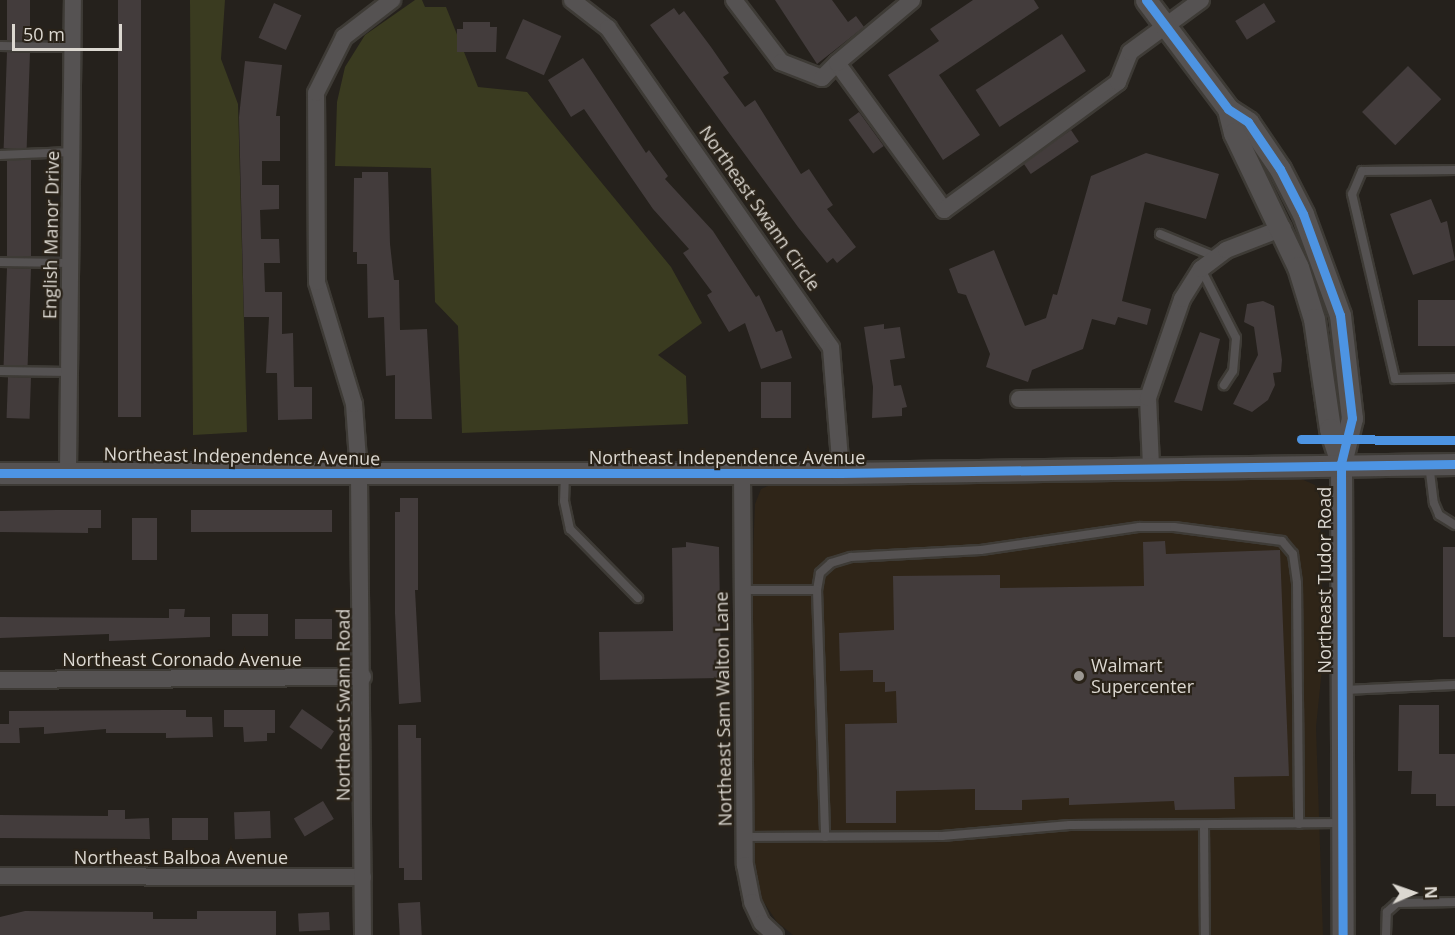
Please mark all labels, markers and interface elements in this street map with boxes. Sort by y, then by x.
scale bar [15,12,124,50]
text: 50 m [23,22,65,46]
street label: Northeast Swann Circle [695,122,825,294]
street label: English Manor Drive [39,151,63,319]
street label: Northeast Independence Avenue [104,443,380,469]
street label: Northeast Independence Avenue [589,446,865,468]
street label: Northeast Tudor Road [1313,487,1335,673]
street label: Northeast Sam Walton Lane [710,591,736,827]
street label: Northeast Swann Road [332,609,354,801]
street label: Northeast Coronado Avenue [62,648,302,670]
place label: Walmart Supercenter [1091,655,1194,698]
marker: Walmart Supercenter [1072,669,1086,683]
street label: Northeast Balboa Avenue [74,846,288,868]
north arrow [1383,863,1443,923]
text: N [1420,885,1442,899]

